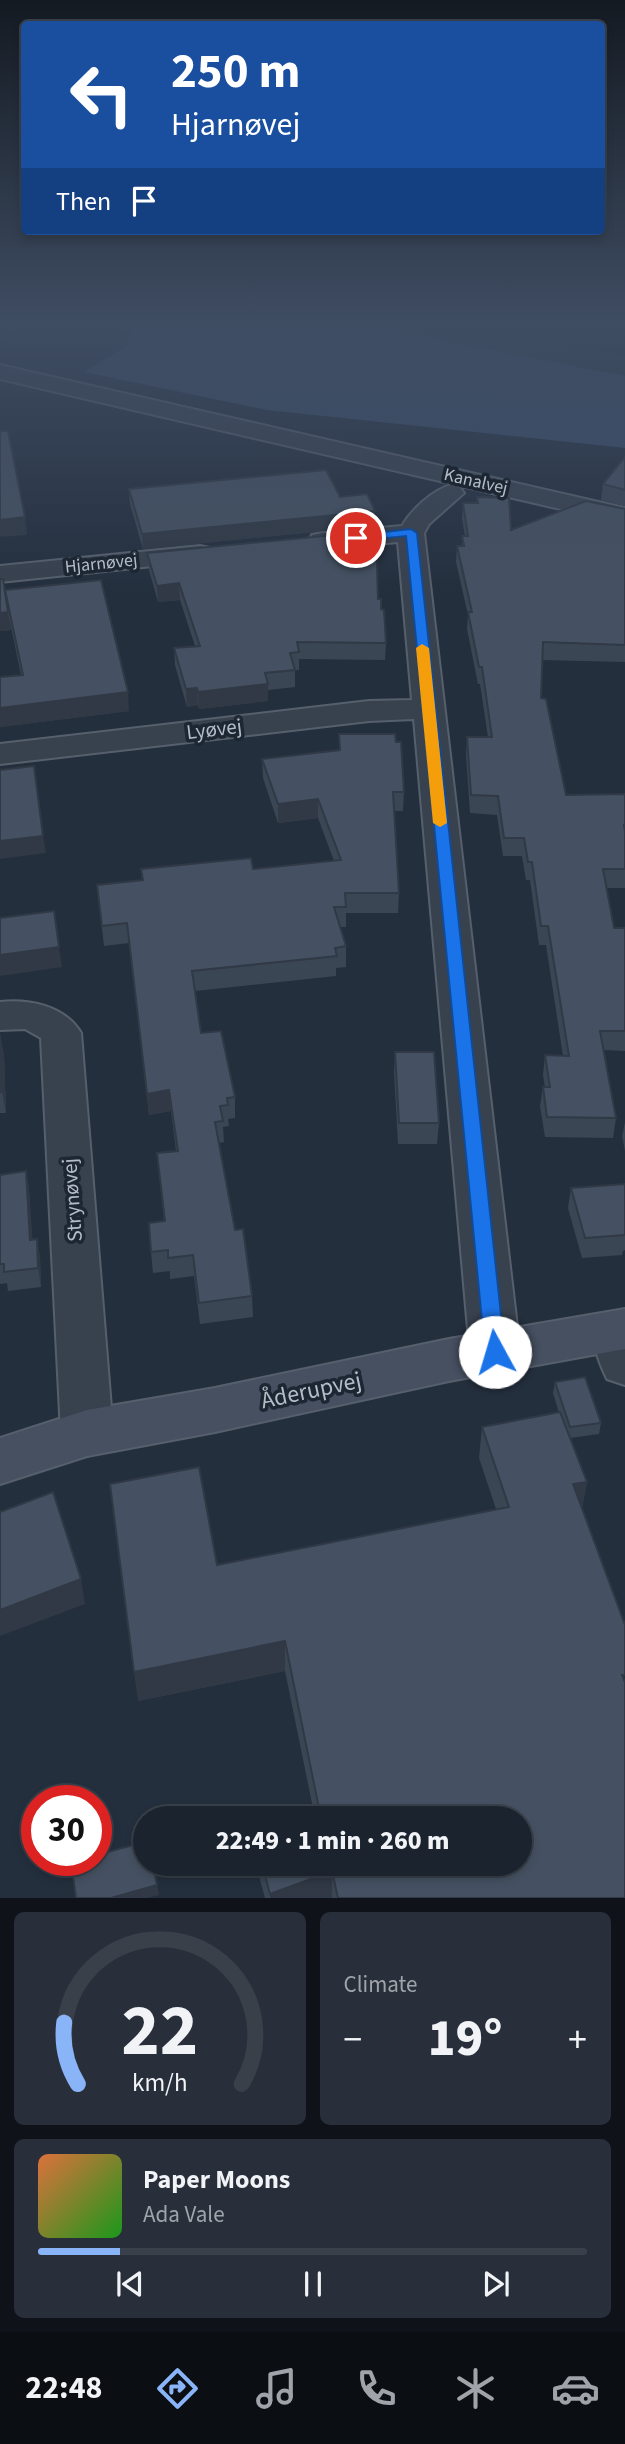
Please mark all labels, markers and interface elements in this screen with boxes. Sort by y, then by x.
text: 250 m [171,37,300,107]
icon: left [56,49,147,140]
text: Hjarnøvej [171,102,300,148]
icon: arrive [125,182,163,220]
text: Then [56,183,111,220]
street label: Kanalvej [442,462,510,501]
pin [326,508,386,568]
icon: arrive [337,519,375,557]
street label: Hjarnøvej [64,547,139,580]
street label: Lyøvej [184,711,244,747]
street label: Strynøvej [54,1157,90,1243]
position arrow [458,1315,532,1389]
street label: Åderupvej [258,1363,365,1418]
speed limit sign: 30 [21,1785,112,1876]
text: 22:49 · 1 min · 260 m [216,1822,449,1859]
text: Climate [344,1968,417,2001]
text: 22 [121,1980,198,2084]
text: 19° [428,2002,503,2076]
text: − [344,2013,362,2067]
text: + [568,2013,587,2067]
text: km/h [132,2065,188,2101]
text: Paper Moons [143,2161,290,2198]
text: Ada Vale [143,2198,225,2231]
icon: previous [111,2265,149,2303]
icon: pause [294,2265,332,2303]
icon: next [477,2265,515,2303]
icon: directions [153,2364,202,2413]
icon: music [252,2364,301,2413]
icon: phone [352,2364,401,2413]
icon: climate [451,2364,500,2413]
icon: car [551,2364,600,2413]
text: 22:48 [25,2365,102,2411]

